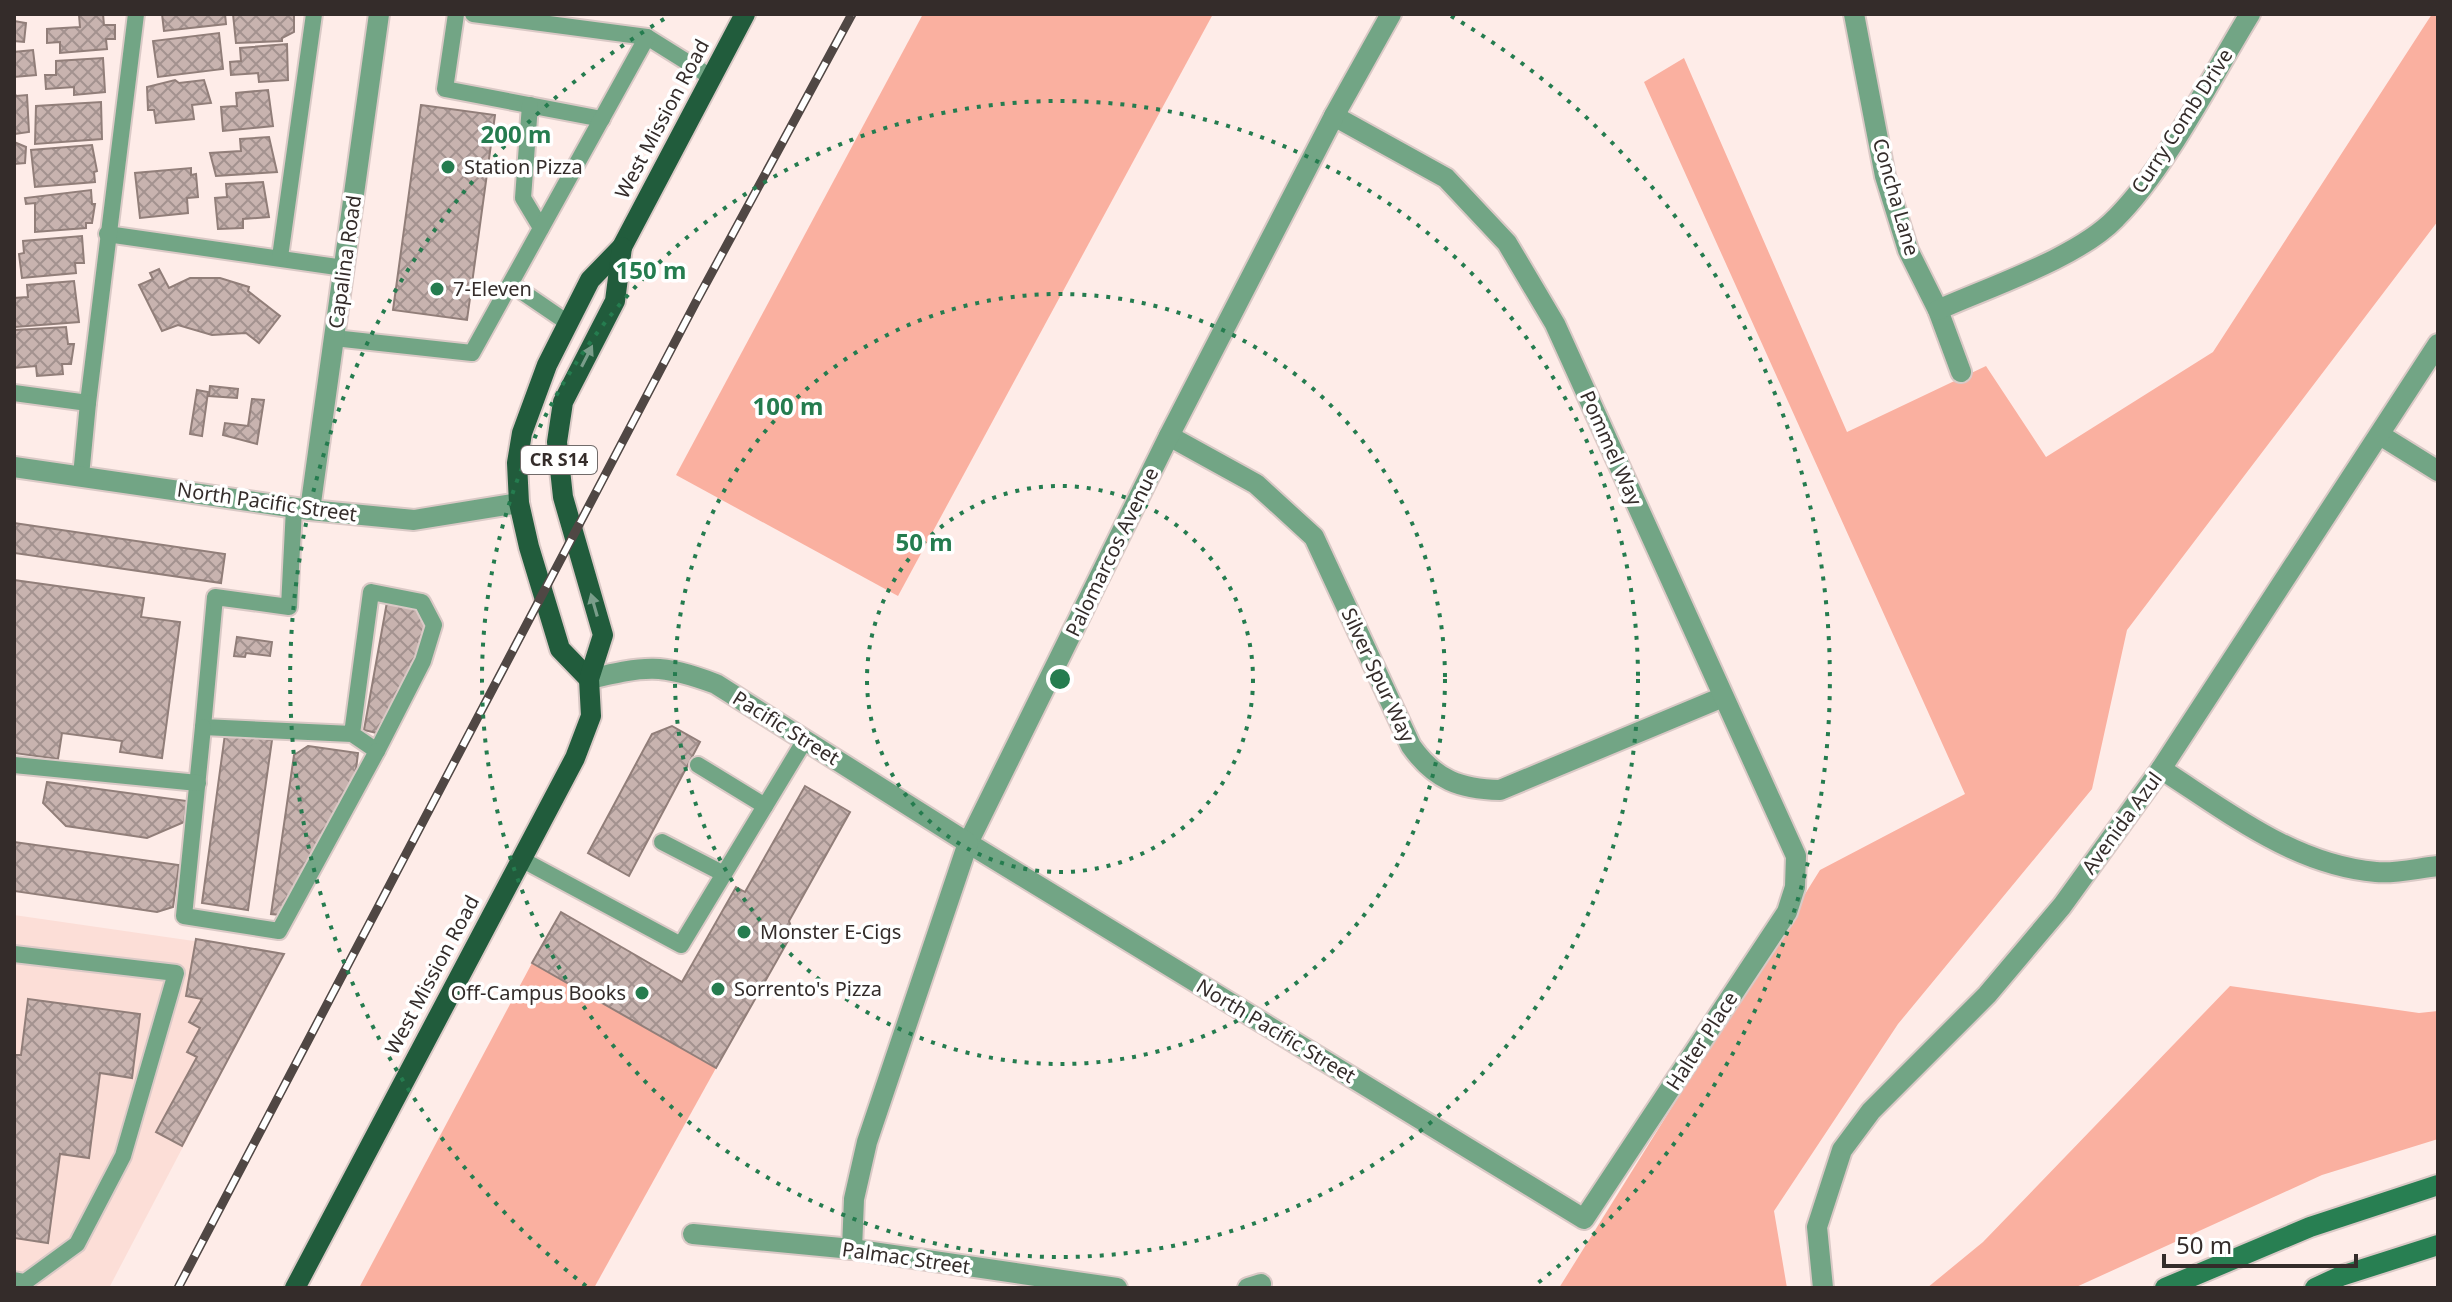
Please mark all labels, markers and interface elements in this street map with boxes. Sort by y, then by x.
street label: West Mission Road [608,34,715,203]
street label: Curry Comb Drive [2125,43,2238,198]
text: 200 m [481,117,551,150]
street label: Concha Lane [1867,135,1926,259]
place label: Station Pizza [464,153,583,180]
marker: Station Pizza [439,158,457,176]
street label: Capalina Road [322,193,367,330]
text: 150 m [616,253,686,286]
place label: 7-Eleven [453,275,532,302]
marker: 7-Eleven [428,280,446,298]
one-way arrow [581,344,594,367]
street label: Pommel Way [1574,386,1649,510]
text: 100 m [753,389,823,422]
road number: CR S14 [521,446,597,474]
street label: Palomarcos Avenue [1059,463,1164,641]
street label: North Pacific Street [176,476,359,527]
text: 50 m [895,525,953,558]
one-way arrow [587,592,600,616]
street label: Silver Spur Way [1336,603,1422,747]
centre of rings [1046,665,1074,693]
street label: Pacific Street [728,684,845,771]
street label: Avenida Azul [2075,766,2168,879]
street label: West Mission Road [378,890,485,1059]
place label: Monster E-Cigs [760,918,901,945]
marker: Monster E-Cigs [735,923,753,941]
street label: North Pacific Street [1192,972,1361,1089]
place label: Sorrento's Pizza [734,975,882,1002]
place label: Off-Campus Books [451,979,626,1006]
marker: Sorrento's Pizza [709,980,727,998]
marker: Off-Campus Books [633,984,651,1002]
street label: Halter Place [1660,986,1744,1095]
scale bar [2164,1218,2356,1268]
text: 50 m [2176,1228,2232,1261]
street label: Palmac Street [840,1235,972,1280]

